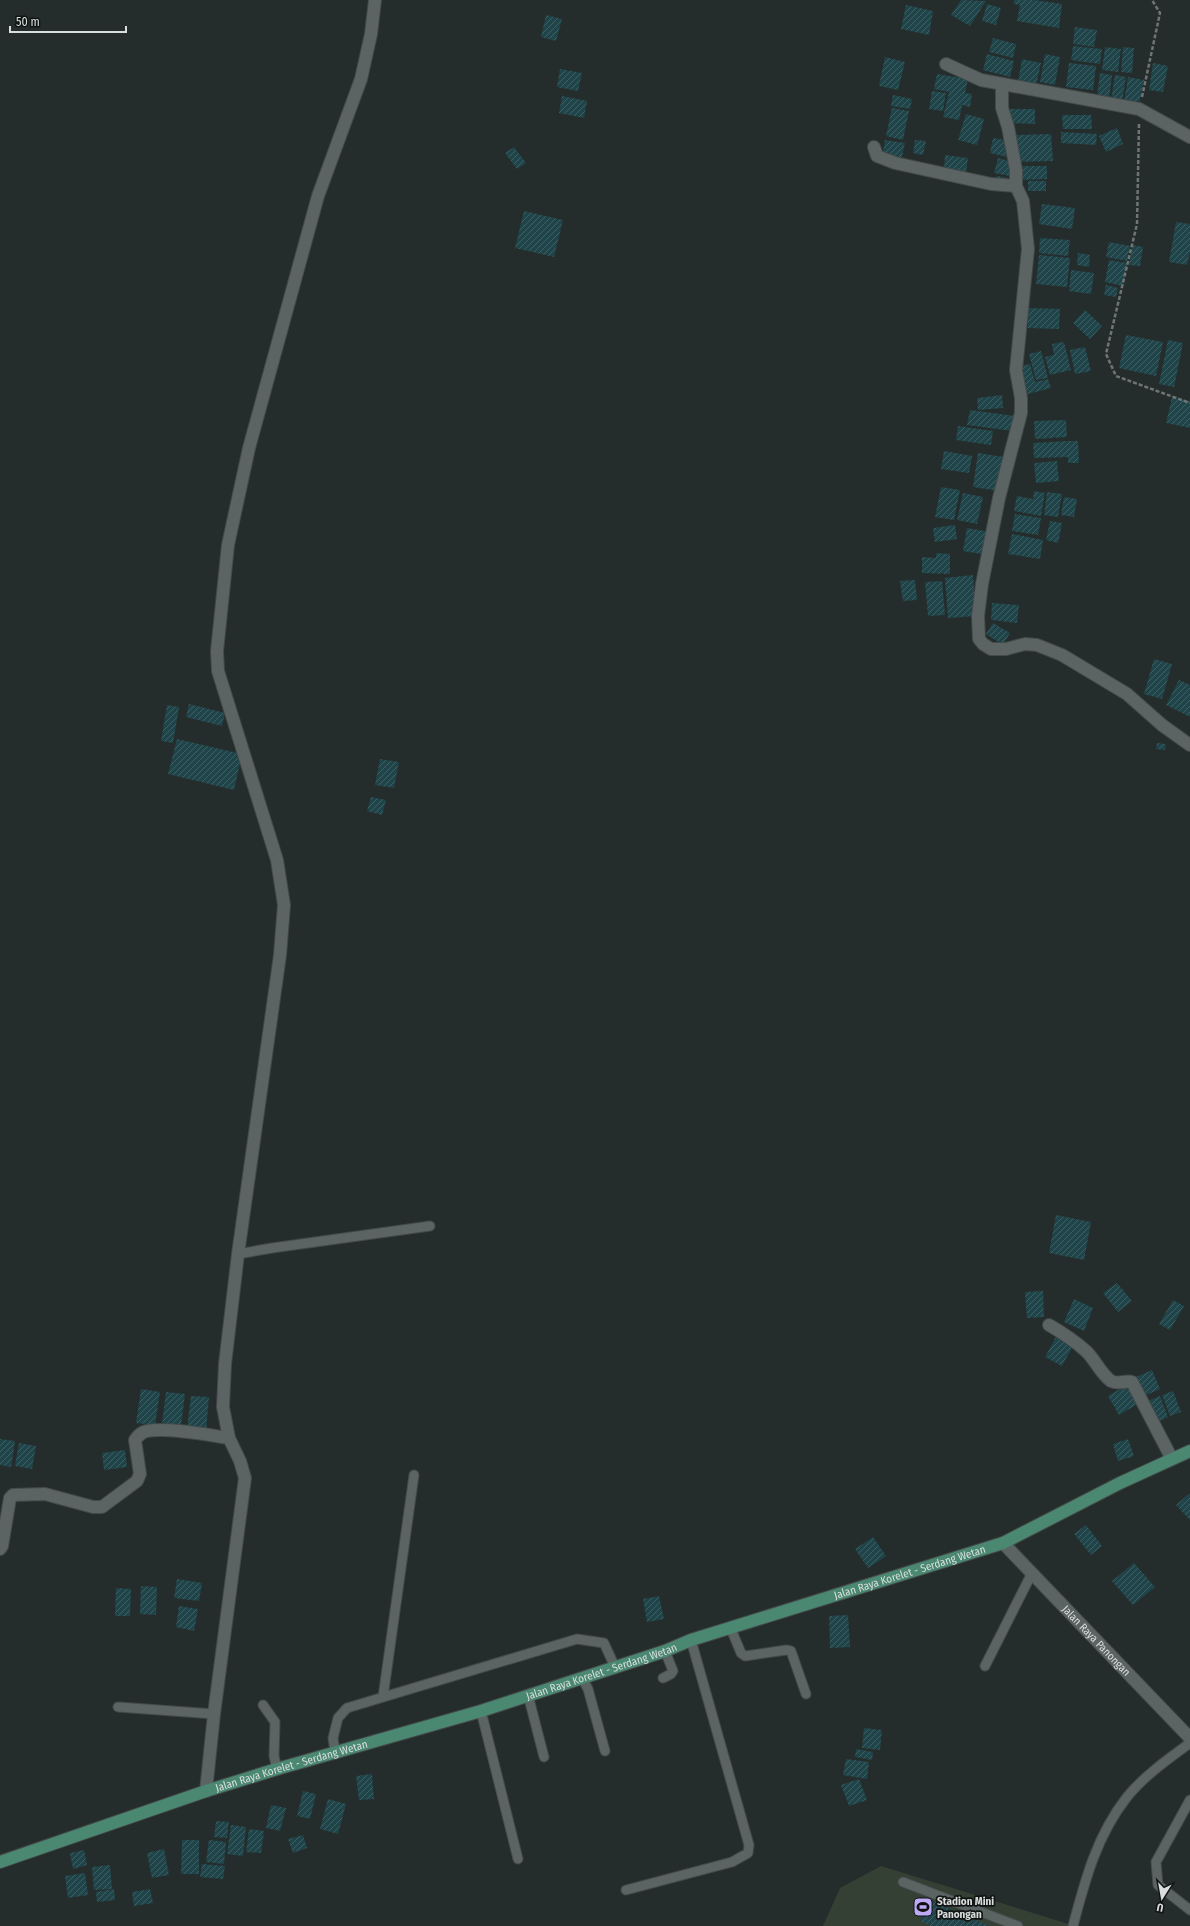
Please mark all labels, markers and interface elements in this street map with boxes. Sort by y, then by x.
scale bar [10,8,126,34]
text: 50 m [16,15,40,29]
street label: Jalan Raya Korelet - Serdang Wetan [832,1543,987,1602]
street label: Jalan Raya Panongan [1059,1603,1133,1679]
street label: Jalan Raya Korelet - Serdang Wetan [524,1641,679,1703]
street label: Jalan Raya Korelet - Serdang Wetan [214,1738,369,1795]
north arrow [1142,1878,1182,1918]
place label: Stadion Mini Panongan [937,1895,994,1921]
sports icon: Stadion Mini Panongan [912,1896,934,1918]
text: U [1156,1900,1165,1914]

